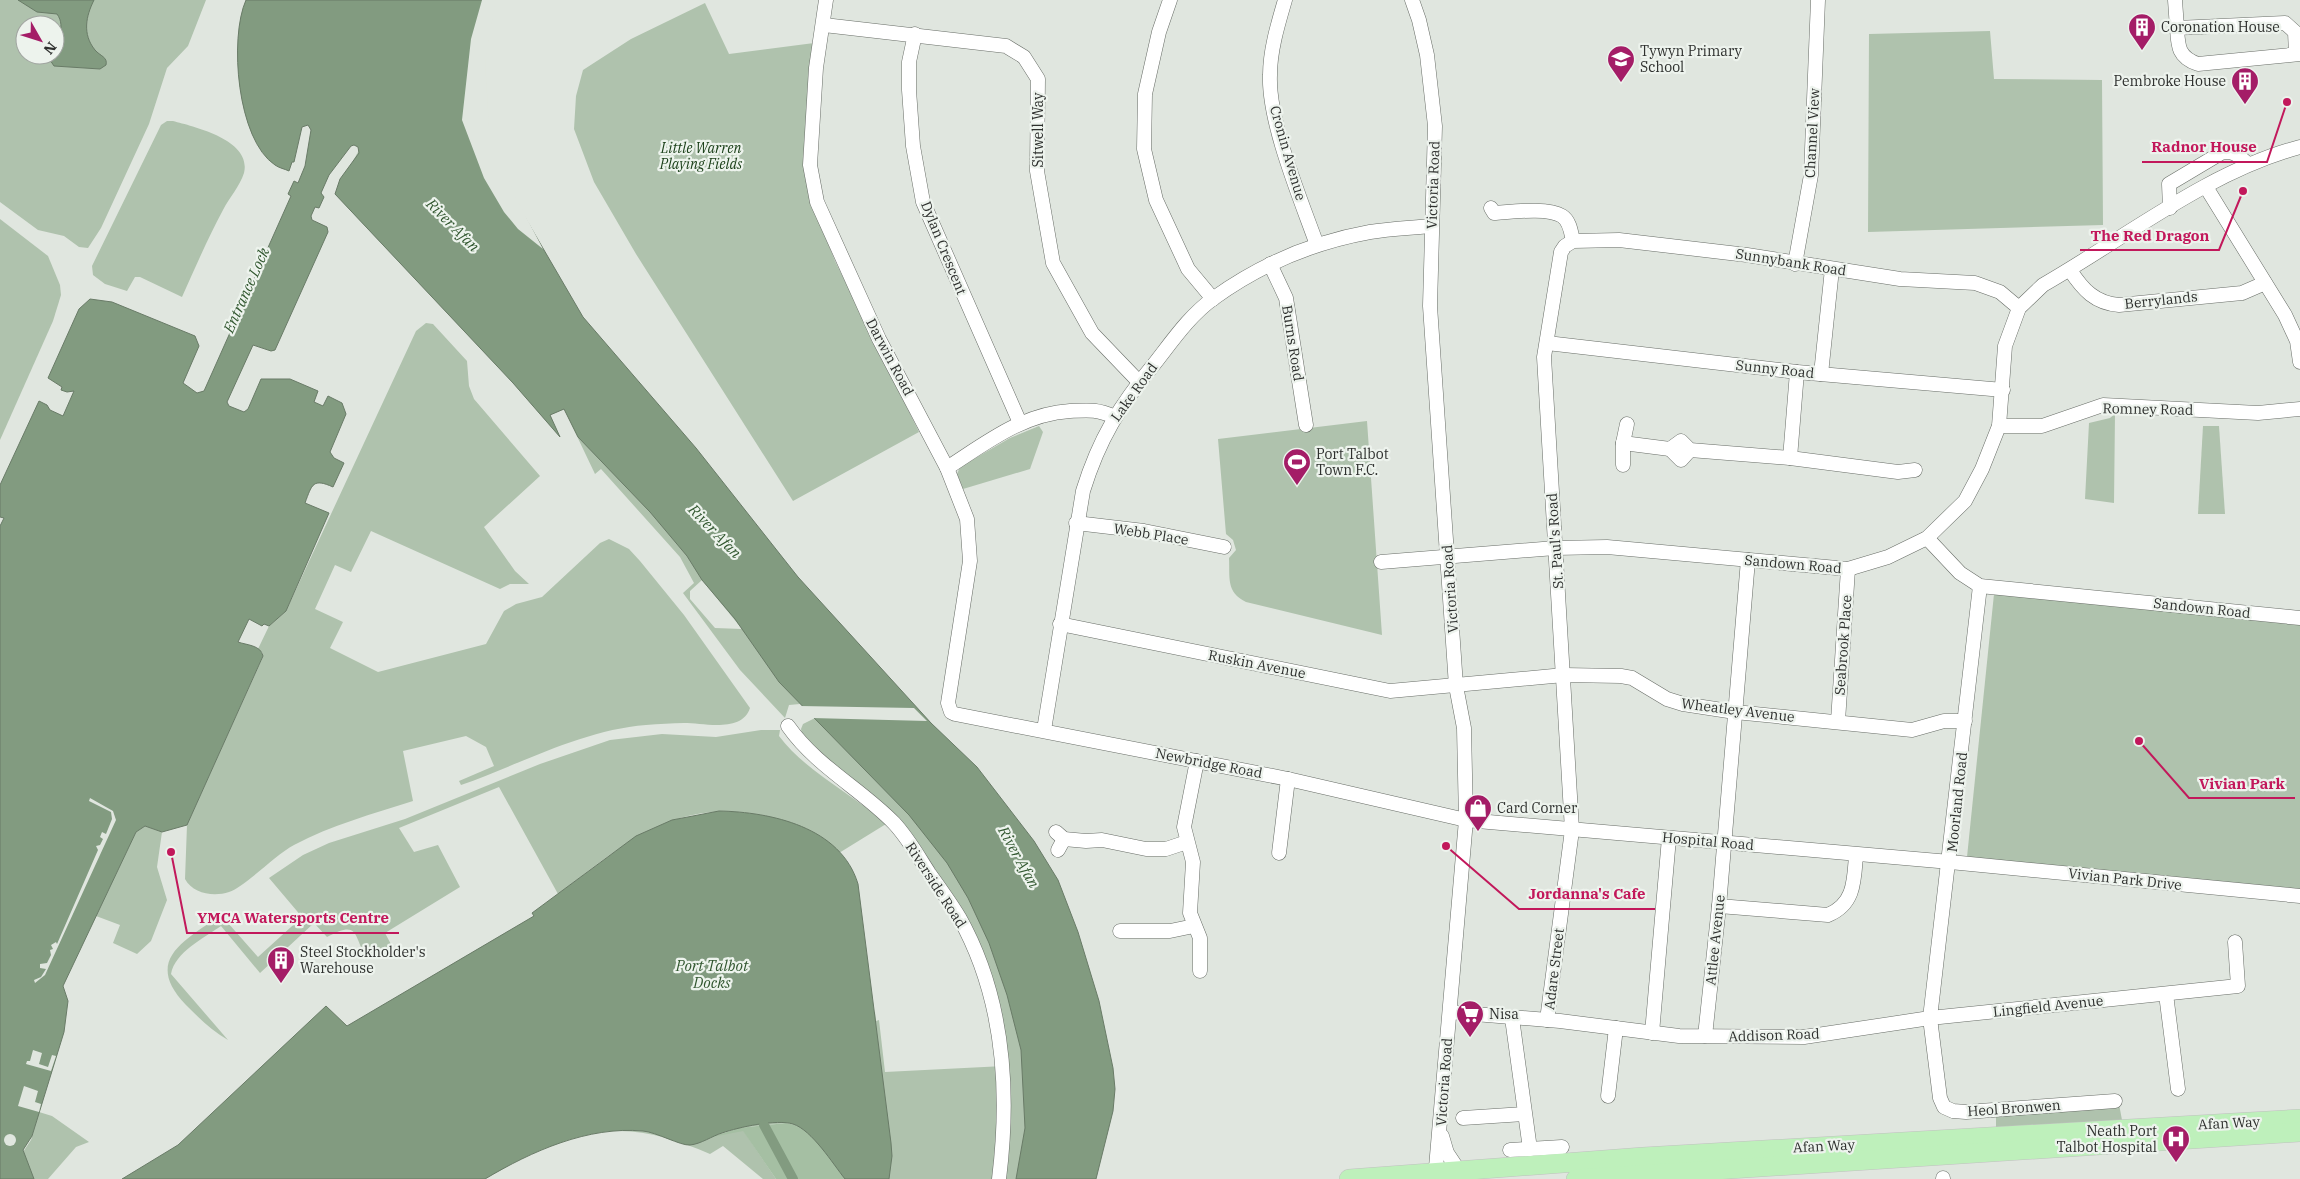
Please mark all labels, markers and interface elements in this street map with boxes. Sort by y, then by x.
building icon: Coronation House [2127,12,2157,51]
north arrow [15,15,65,65]
place label: Coronation House [2161,18,2280,36]
text: N [40,38,61,58]
place label: Tywyn Primary School [1640,42,1743,76]
school or university icon: Tywyn Primary School [1606,44,1636,83]
building icon: Pembroke House [2230,66,2260,105]
place label: Pembroke House [2114,72,2226,90]
street label: Channel View [1801,87,1823,178]
street label: Sitwell Way [1029,92,1047,168]
street label: Cronin Avenue [1266,104,1310,202]
callout: Radnor House [2142,132,2267,162]
text: Radnor House [2151,137,2257,156]
park label: Little Warren Playing Fields [659,139,743,173]
street label: Victoria Road [1422,140,1444,229]
water label: River Afan [422,194,484,256]
street label: Dylan Crescent [917,199,971,297]
callout: The Red Dragon [2080,220,2219,250]
text: The Red Dragon [2090,226,2210,245]
water label: Entrance Lock [218,244,273,337]
street label: Sunnybank Road [1734,244,1848,280]
street label: Berrylands [2124,287,2199,313]
street label: Burns Road [1278,304,1308,383]
street label: Darwin Road [862,315,918,399]
street label: Sunny Road [1735,356,1816,382]
street label: Lake Road [1107,359,1162,425]
street label: Romney Road [2102,399,2194,419]
place label: Port Talbot Town F.C. [1316,445,1389,479]
sports icon: Port Talbot Town F.C. [1282,447,1312,486]
street label: St. Paul's Road [1543,492,1567,590]
water label: River Afan [684,499,746,562]
street label: Webb Place [1112,519,1190,549]
street label: Victoria Road [1438,544,1462,634]
street label: Sandown Road [1744,551,1843,577]
street label: Seabrook Place [1831,594,1855,696]
street label: Sandown Road [2153,594,2252,622]
street label: Ruskin Avenue [1207,646,1307,682]
street label: Wheatley Avenue [1680,694,1796,726]
street label: Newbridge Road [1154,744,1264,782]
street label: Moorland Road [1943,751,1971,853]
callout: Vivian Park [2189,768,2295,798]
text: Vivian Park [2199,774,2286,793]
shop icon: Card Corner [1463,793,1493,832]
place label: Card Corner [1497,799,1578,817]
water label: River Afan [994,822,1044,892]
street label: Hospital Road [1661,828,1755,854]
street label: Riverside Road [902,839,971,932]
street label: Vivian Park Drive [2067,864,2183,894]
callout: Jordanna's Cafe [1519,879,1655,909]
text: Jordanna's Cafe [1529,884,1645,903]
street label: Attlee Avenue [1701,894,1729,986]
callout: YMCA Watersports Centre [187,903,399,933]
text: YMCA Watersports Centre [197,908,389,927]
street label: Adare Street [1540,927,1568,1011]
place label: Steel Stockholder's Warehouse [300,943,426,977]
building icon: Steel Stockholder's Warehouse [266,945,296,984]
water label: Port Talbot Docks [675,956,749,992]
street label: Lingfield Avenue [1992,991,2104,1021]
supermarket icon: Nisa [1455,999,1485,1038]
place label: Nisa [1489,1005,1519,1023]
street label: Addison Road [1728,1024,1820,1046]
street label: Victoria Road [1432,1037,1456,1127]
street label: Heol Bronwen [1967,1096,2061,1120]
street label: Afan Way [2198,1112,2261,1134]
place label: Neath Port Talbot Hospital [2056,1122,2157,1156]
hospital icon: Neath Port Talbot Hospital [2161,1124,2191,1163]
street label: Afan Way [1793,1135,1856,1157]

